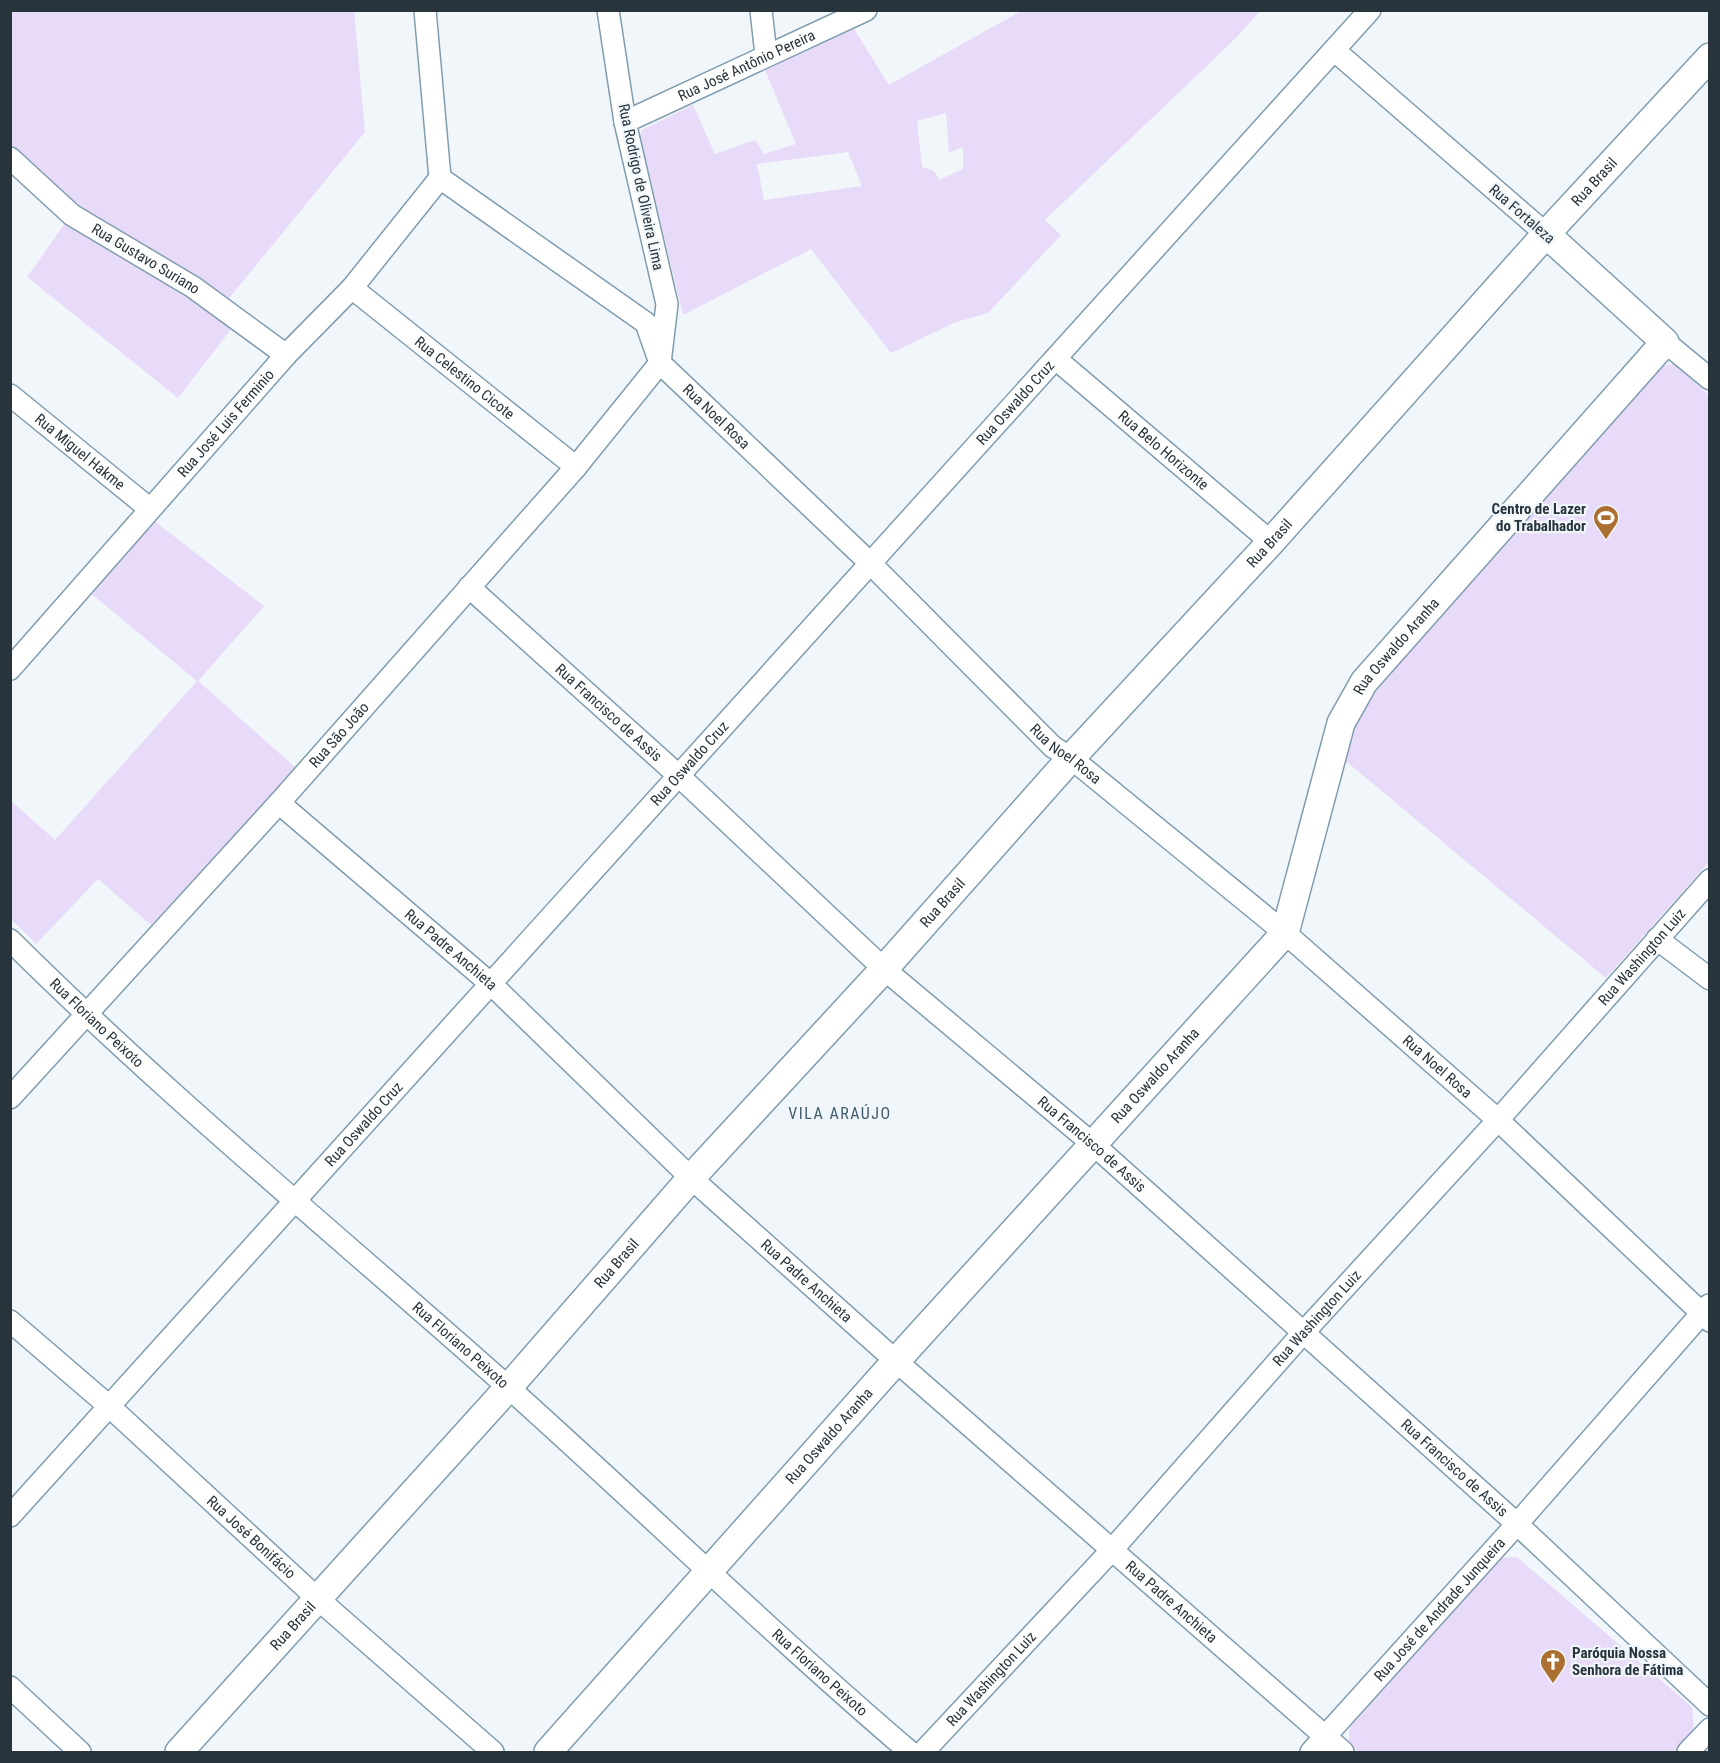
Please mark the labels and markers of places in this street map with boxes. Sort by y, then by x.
place label: Centro de Lazer do Trabalhador [1492,500,1586,535]
sports icon: Centro de Lazer do Trabalhador [1591,503,1621,541]
place label: Paróquia Nossa Senhora de Fátima [1572,1644,1683,1679]
church icon: Paróquia Nossa Senhora de Fátima [1538,1647,1568,1685]

